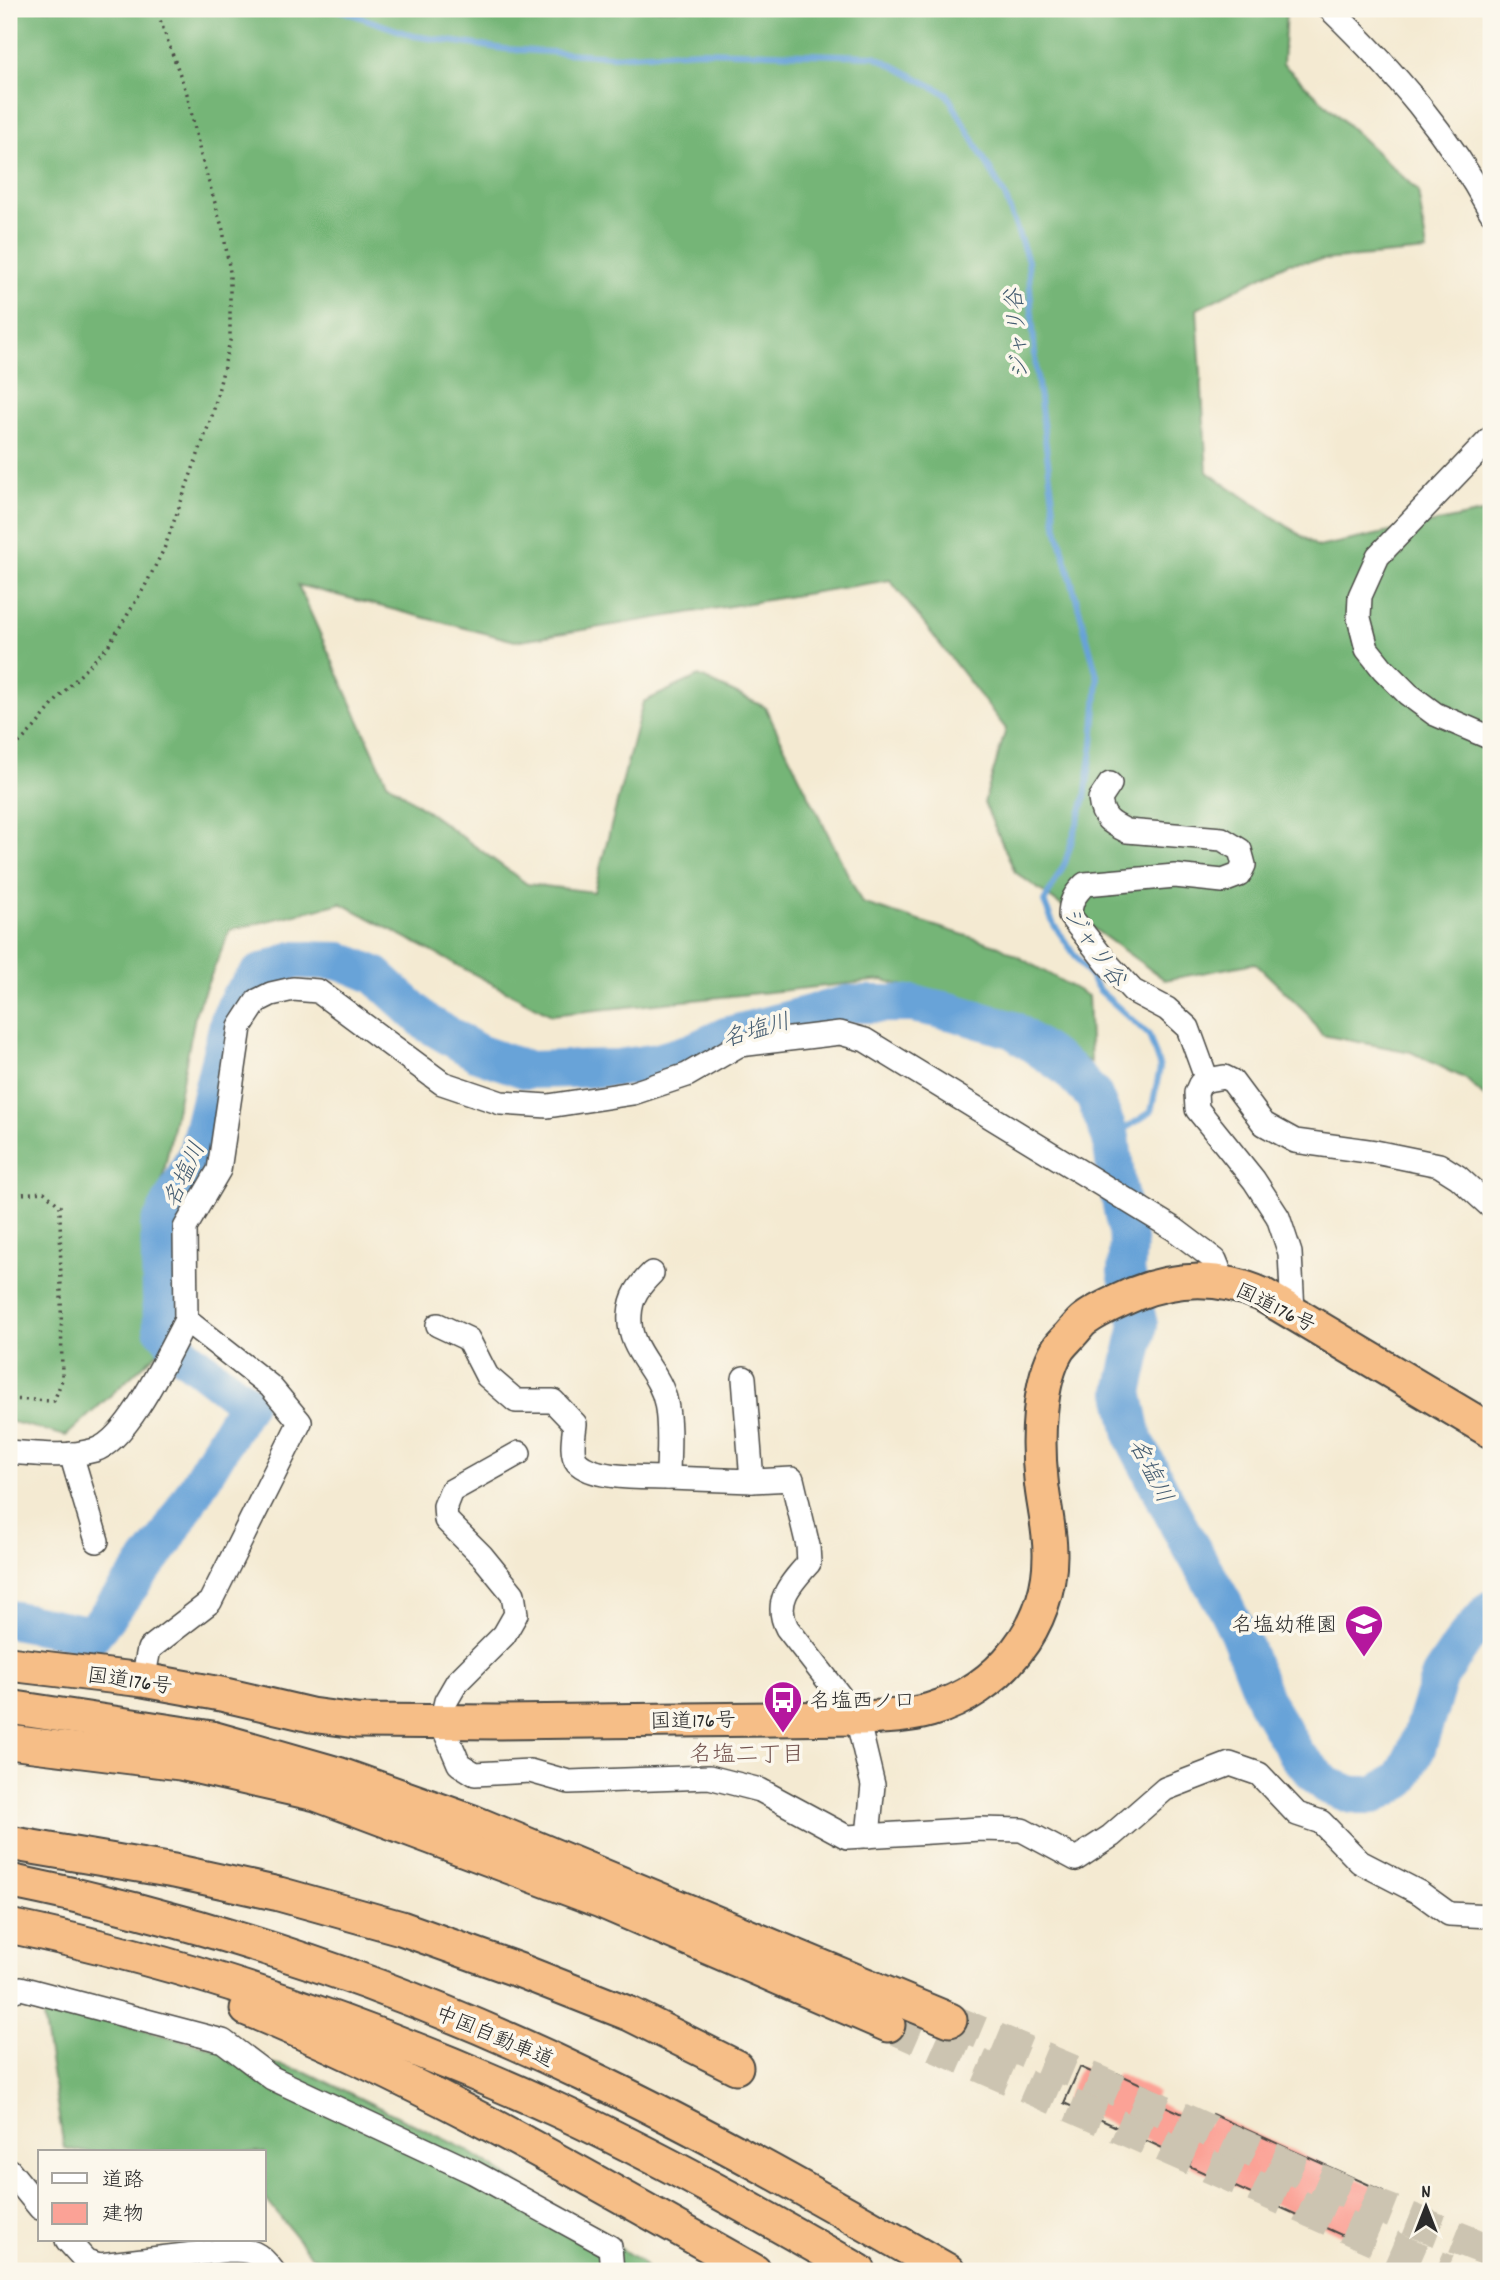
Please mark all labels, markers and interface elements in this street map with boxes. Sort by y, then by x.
water label: ジャリ谷 [999,285,1040,381]
water label: ジャリ谷 [1052,901,1133,996]
water label: 名塩川 [719,1007,795,1058]
water label: 名塩川 [157,1137,216,1214]
street label: 国道176号 [1229,1277,1320,1342]
water label: 名塩川 [1119,1433,1179,1510]
school or university icon: 名塩幼稚園 [1343,1603,1385,1658]
place label: 名塩幼稚園 [1232,1612,1337,1642]
street label: 国道176号 [85,1662,174,1704]
bus stop icon: 名塩西ノ口 [762,1679,804,1734]
place label: 名塩西ノ口 [810,1688,915,1718]
street label: 国道176号 [650,1707,736,1739]
district label: 名塩二丁目 [690,1740,805,1773]
street label: 中国自動車道 [430,2000,558,2077]
legend [38,2150,266,2242]
text: 道路 [102,2167,144,2197]
north arrow [1392,2172,1462,2242]
text: N [1421,2180,1431,2207]
text: 建物 [102,2201,144,2231]

